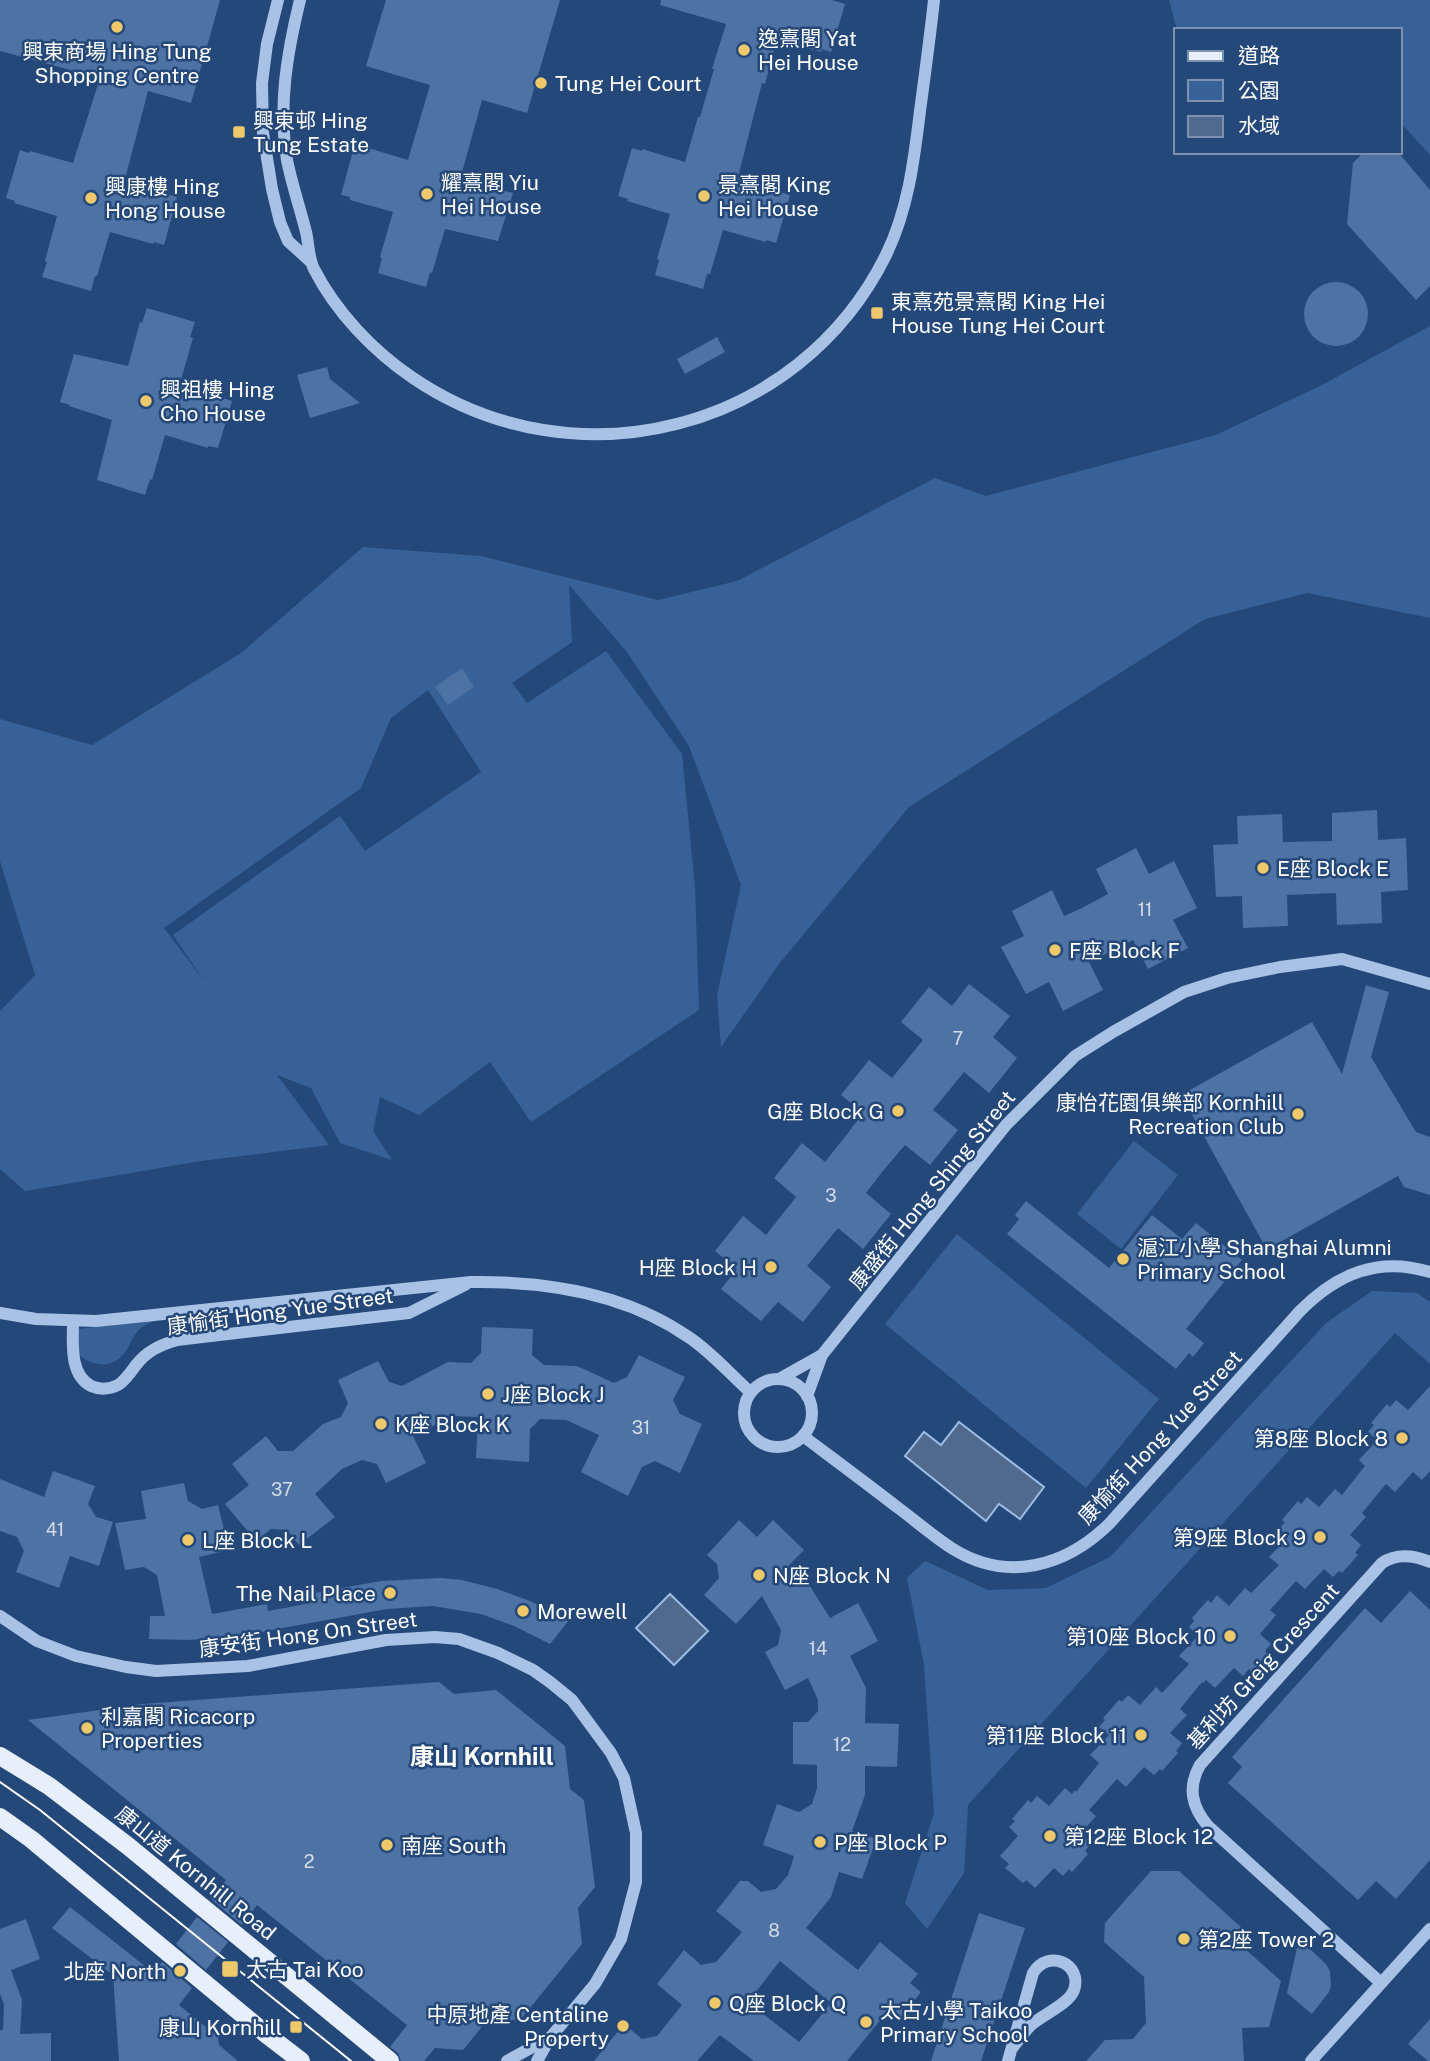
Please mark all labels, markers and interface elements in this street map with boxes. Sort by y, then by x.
marker: 興東商場 Hing Tung Shopping Centre [109,19,125,35]
place label: 逸熹閣 Yat Hei House [758,26,859,75]
legend [1174,28,1402,154]
place label: 興東商場 Hing Tung Shopping Centre [22,39,212,88]
marker: 逸熹閣 Yat Hei House [736,42,752,58]
text: 道路 [1238,43,1280,68]
place label: Tung Hei Court [555,71,702,96]
marker: Tung Hei Court [533,75,549,91]
text: 公園 [1238,78,1280,103]
place label: 興東邨 Hing Tung Estate [253,108,369,157]
text: 水域 [1238,113,1280,138]
marker: 興東邨 Hing Tung Estate [231,124,247,140]
place label: 耀熹閣 Yiu Hei House [441,170,542,219]
place label: 景熹閣 King Hei House [718,172,831,221]
place label: 興康樓 Hing Hong House [105,174,226,223]
marker: 耀熹閣 Yiu Hei House [419,186,435,202]
marker: 景熹閣 King Hei House [696,188,712,204]
marker: 興康樓 Hing Hong House [83,190,99,206]
place label: 東熹苑景熹閣 King Hei House Tung Hei Court [891,289,1105,338]
marker: 東熹苑景熹閣 King Hei House Tung Hei Court [869,305,885,321]
place label: 興祖樓 Hing Cho House [160,377,275,426]
marker: 興祖樓 Hing Cho House [138,393,154,409]
place label: E座 Block E [1277,856,1389,881]
marker: E座 Block E [1255,860,1271,876]
house number: 11 [1138,899,1152,920]
place label: F座 Block F [1069,938,1180,963]
marker: F座 Block F [1047,942,1063,958]
house number: 7 [953,1028,963,1049]
street label: 康盛街 Hong Shing Street [844,1085,1020,1295]
place label: 康怡花園俱樂部 Kornhill Recreation Club [1056,1090,1284,1139]
place label: G座 Block G [767,1099,884,1124]
marker: G座 Block G [890,1103,906,1119]
marker: 康怡花園俱樂部 Kornhill Recreation Club [1290,1106,1306,1122]
house number: 3 [825,1185,837,1206]
place label: 滬江小學 Shanghai Alumni Primary School [1137,1235,1392,1284]
marker: 滬江小學 Shanghai Alumni Primary School [1115,1251,1131,1267]
place label: H座 Block H [639,1255,757,1280]
marker: H座 Block H [763,1259,779,1275]
street label: 康愉街 Hong Yue Street [165,1283,395,1339]
street label: 康愉街 Hong Yue Street [1073,1345,1247,1529]
place label: J座 Block J [502,1382,604,1407]
marker: J座 Block J [480,1386,496,1402]
place label: K座 Block K [395,1412,510,1437]
marker: K座 Block K [373,1416,389,1432]
house number: 31 [632,1417,650,1438]
place label: 第8座 Block 8 [1254,1426,1388,1451]
marker: 第8座 Block 8 [1394,1430,1410,1446]
house number: 37 [271,1479,293,1500]
house number: 41 [46,1519,64,1540]
place label: 第9座 Block 9 [1173,1525,1306,1550]
place label: L座 Block L [202,1528,312,1553]
marker: 第9座 Block 9 [1312,1529,1328,1545]
marker: L座 Block L [180,1532,196,1548]
place label: N座 Block N [773,1563,891,1588]
marker: N座 Block N [751,1567,767,1583]
street label: 基利坊 Greig Crescent [1182,1578,1344,1754]
place label: The Nail Place [236,1581,376,1606]
marker: The Nail Place [382,1585,398,1601]
place label: Morewell [537,1599,628,1624]
marker: Morewell [515,1603,531,1619]
street label: 康安街 Hong On Street [197,1606,419,1662]
place label: 第10座 Block 10 [1066,1624,1216,1649]
marker: 第10座 Block 10 [1222,1628,1238,1644]
house number: 14 [809,1638,827,1659]
place label: 利嘉閣 Ricacorp Properties [101,1704,255,1753]
marker: 利嘉閣 Ricacorp Properties [79,1720,95,1736]
place label: 第11座 Block 11 [986,1723,1127,1748]
marker: 第11座 Block 11 [1133,1727,1149,1743]
house number: 12 [833,1734,851,1755]
district label: 康山 Kornhill [410,1742,554,1770]
street label: 康山道 Kornhill Road [111,1801,281,1945]
place label: 第12座 Block 12 [1064,1824,1213,1849]
marker: 第12座 Block 12 [1042,1828,1058,1844]
place label: P座 Block P [834,1830,947,1855]
place label: 南座 South [401,1833,506,1858]
marker: P座 Block P [812,1834,828,1850]
marker: 南座 South [379,1837,395,1853]
house number: 2 [304,1851,314,1872]
house number: 8 [768,1920,780,1941]
place label: 第2座 Tower 2 [1198,1927,1334,1952]
marker: 第2座 Tower 2 [1176,1931,1192,1947]
place label: 太古 Tai Koo [246,1957,364,1982]
place label: 北座 North [63,1959,166,1984]
marker: 太古 Tai Koo [220,1959,240,1979]
marker: 北座 North [172,1963,188,1979]
place label: Q座 Block Q [729,1991,846,2016]
marker: Q座 Block Q [707,1995,723,2011]
place label: 太古小學 Taikoo Primary School [880,1998,1032,2047]
place label: 中原地產 Centaline Property [427,2002,609,2051]
marker: 太古小學 Taikoo Primary School [858,2014,874,2030]
place label: 康山 Kornhill [159,2015,282,2040]
marker: 中原地產 Centaline Property [615,2018,631,2034]
marker: 康山 Kornhill [288,2019,304,2035]

